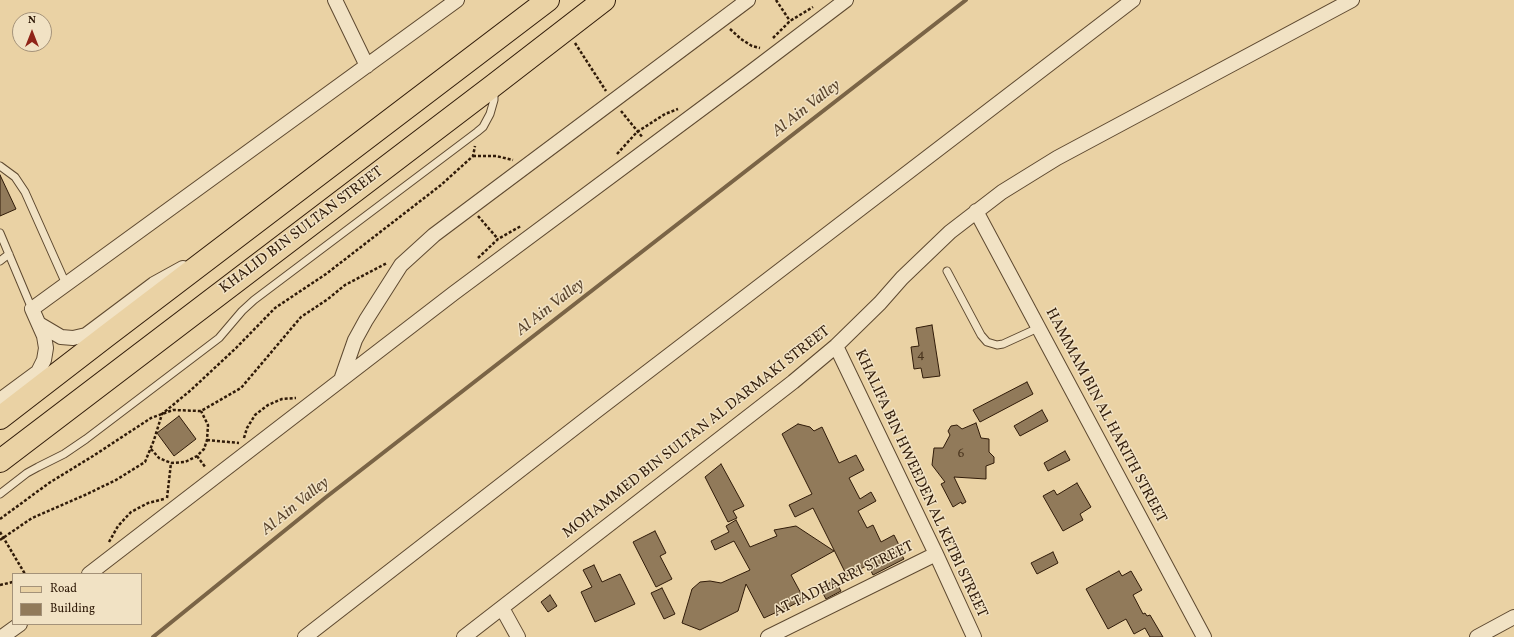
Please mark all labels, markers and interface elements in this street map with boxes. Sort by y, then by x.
north arrow [12,12,52,52]
text: N [28,13,36,28]
water label: Al Ain Valley [769,76,845,142]
street label: KHALID BIN SULTAN STREET [217,164,387,298]
water label: Al Ain Valley [513,275,589,341]
street label: HAMMAM BIN AL HARITH STREET [1041,306,1169,526]
street label: MOHAMMED BIN SULTAN AL DARMAKI STREET [560,323,834,543]
street label: KHALIFA BIN HWEEDEN AL KETBI STREET [850,347,990,621]
house number: 4 [917,348,925,364]
house number: 6 [958,447,964,463]
water label: Al Ain Valley [258,474,334,540]
street label: AT TADHARRI STREET [771,538,917,622]
legend [12,573,142,625]
text: Road [50,581,77,597]
text: Building [50,601,95,617]

